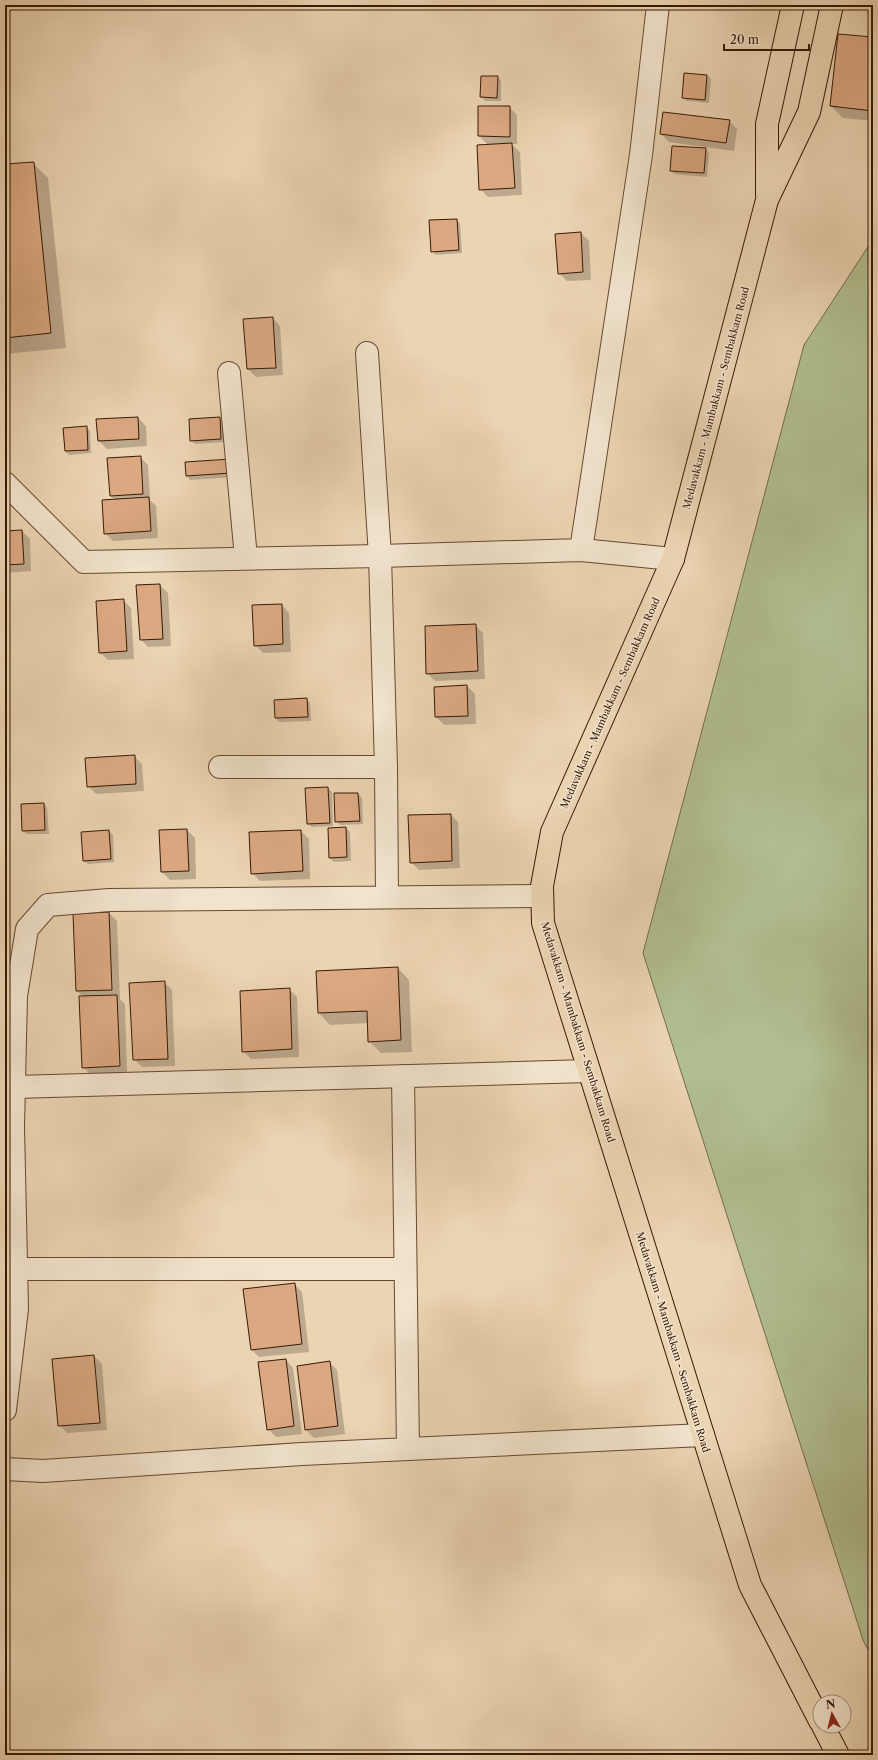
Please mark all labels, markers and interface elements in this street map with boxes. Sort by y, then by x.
scale bar [724,26,809,52]
text: 20 m [730,32,759,47]
street label: Medavakkam - Mambakkam - Sembakkam Road [680,285,752,511]
street label: Medavakkam - Mambakkam - Sembakkam Road [557,595,663,811]
street label: Medavakkam - Mambakkam - Sembakkam Road [538,920,618,1144]
street label: Medavakkam - Mambakkam - Sembakkam Road [633,1230,713,1454]
north arrow [812,1694,852,1734]
text: N [825,1696,837,1712]

